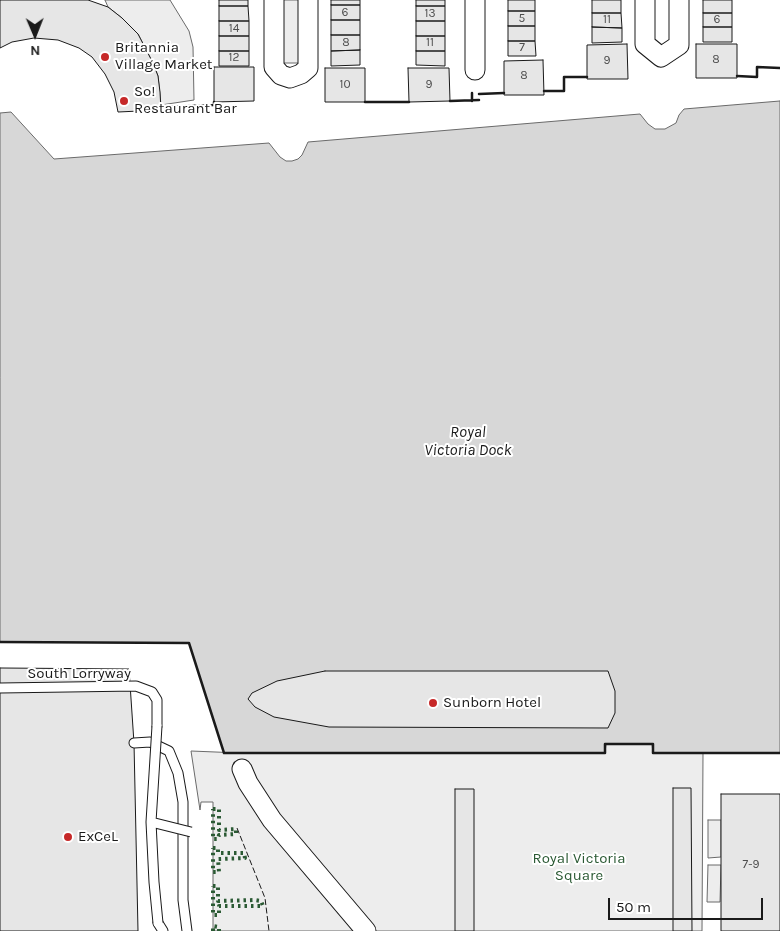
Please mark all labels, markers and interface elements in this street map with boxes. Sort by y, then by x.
house number: 6 [342,6,348,20]
house number: 13 [424,7,436,21]
north arrow [10,10,60,60]
house number: 5 [519,12,525,26]
house number: 11 [603,13,611,27]
house number: 6 [714,13,720,27]
house number: 14 [229,22,239,36]
house number: 8 [342,36,350,50]
house number: 11 [426,36,434,50]
place label: Britannia Village Market [115,39,212,74]
house number: 7 [519,41,525,55]
text: N [30,42,40,59]
marker: Britannia Village Market [99,51,111,63]
house number: 12 [229,51,239,65]
house number: 8 [712,53,720,67]
house number: 9 [604,54,610,68]
house number: 8 [520,69,528,83]
house number: 10 [339,78,351,92]
house number: 9 [426,78,432,92]
place label: So! Restaurant Bar [134,83,237,118]
marker: So! Restaurant Bar [118,95,130,107]
water label: Royal Victoria Dock [424,422,512,460]
street label: South Lorryway [27,665,131,683]
place label: Sunborn Hotel [443,694,541,712]
marker: Sunborn Hotel [427,697,439,709]
place label: ExCeL [78,828,118,846]
marker: ExCeL [62,831,74,843]
park label: Royal Victoria Square [532,850,626,885]
house number: 7-9 [743,858,759,872]
scale bar [610,888,765,920]
text: 50 m [616,898,651,916]

